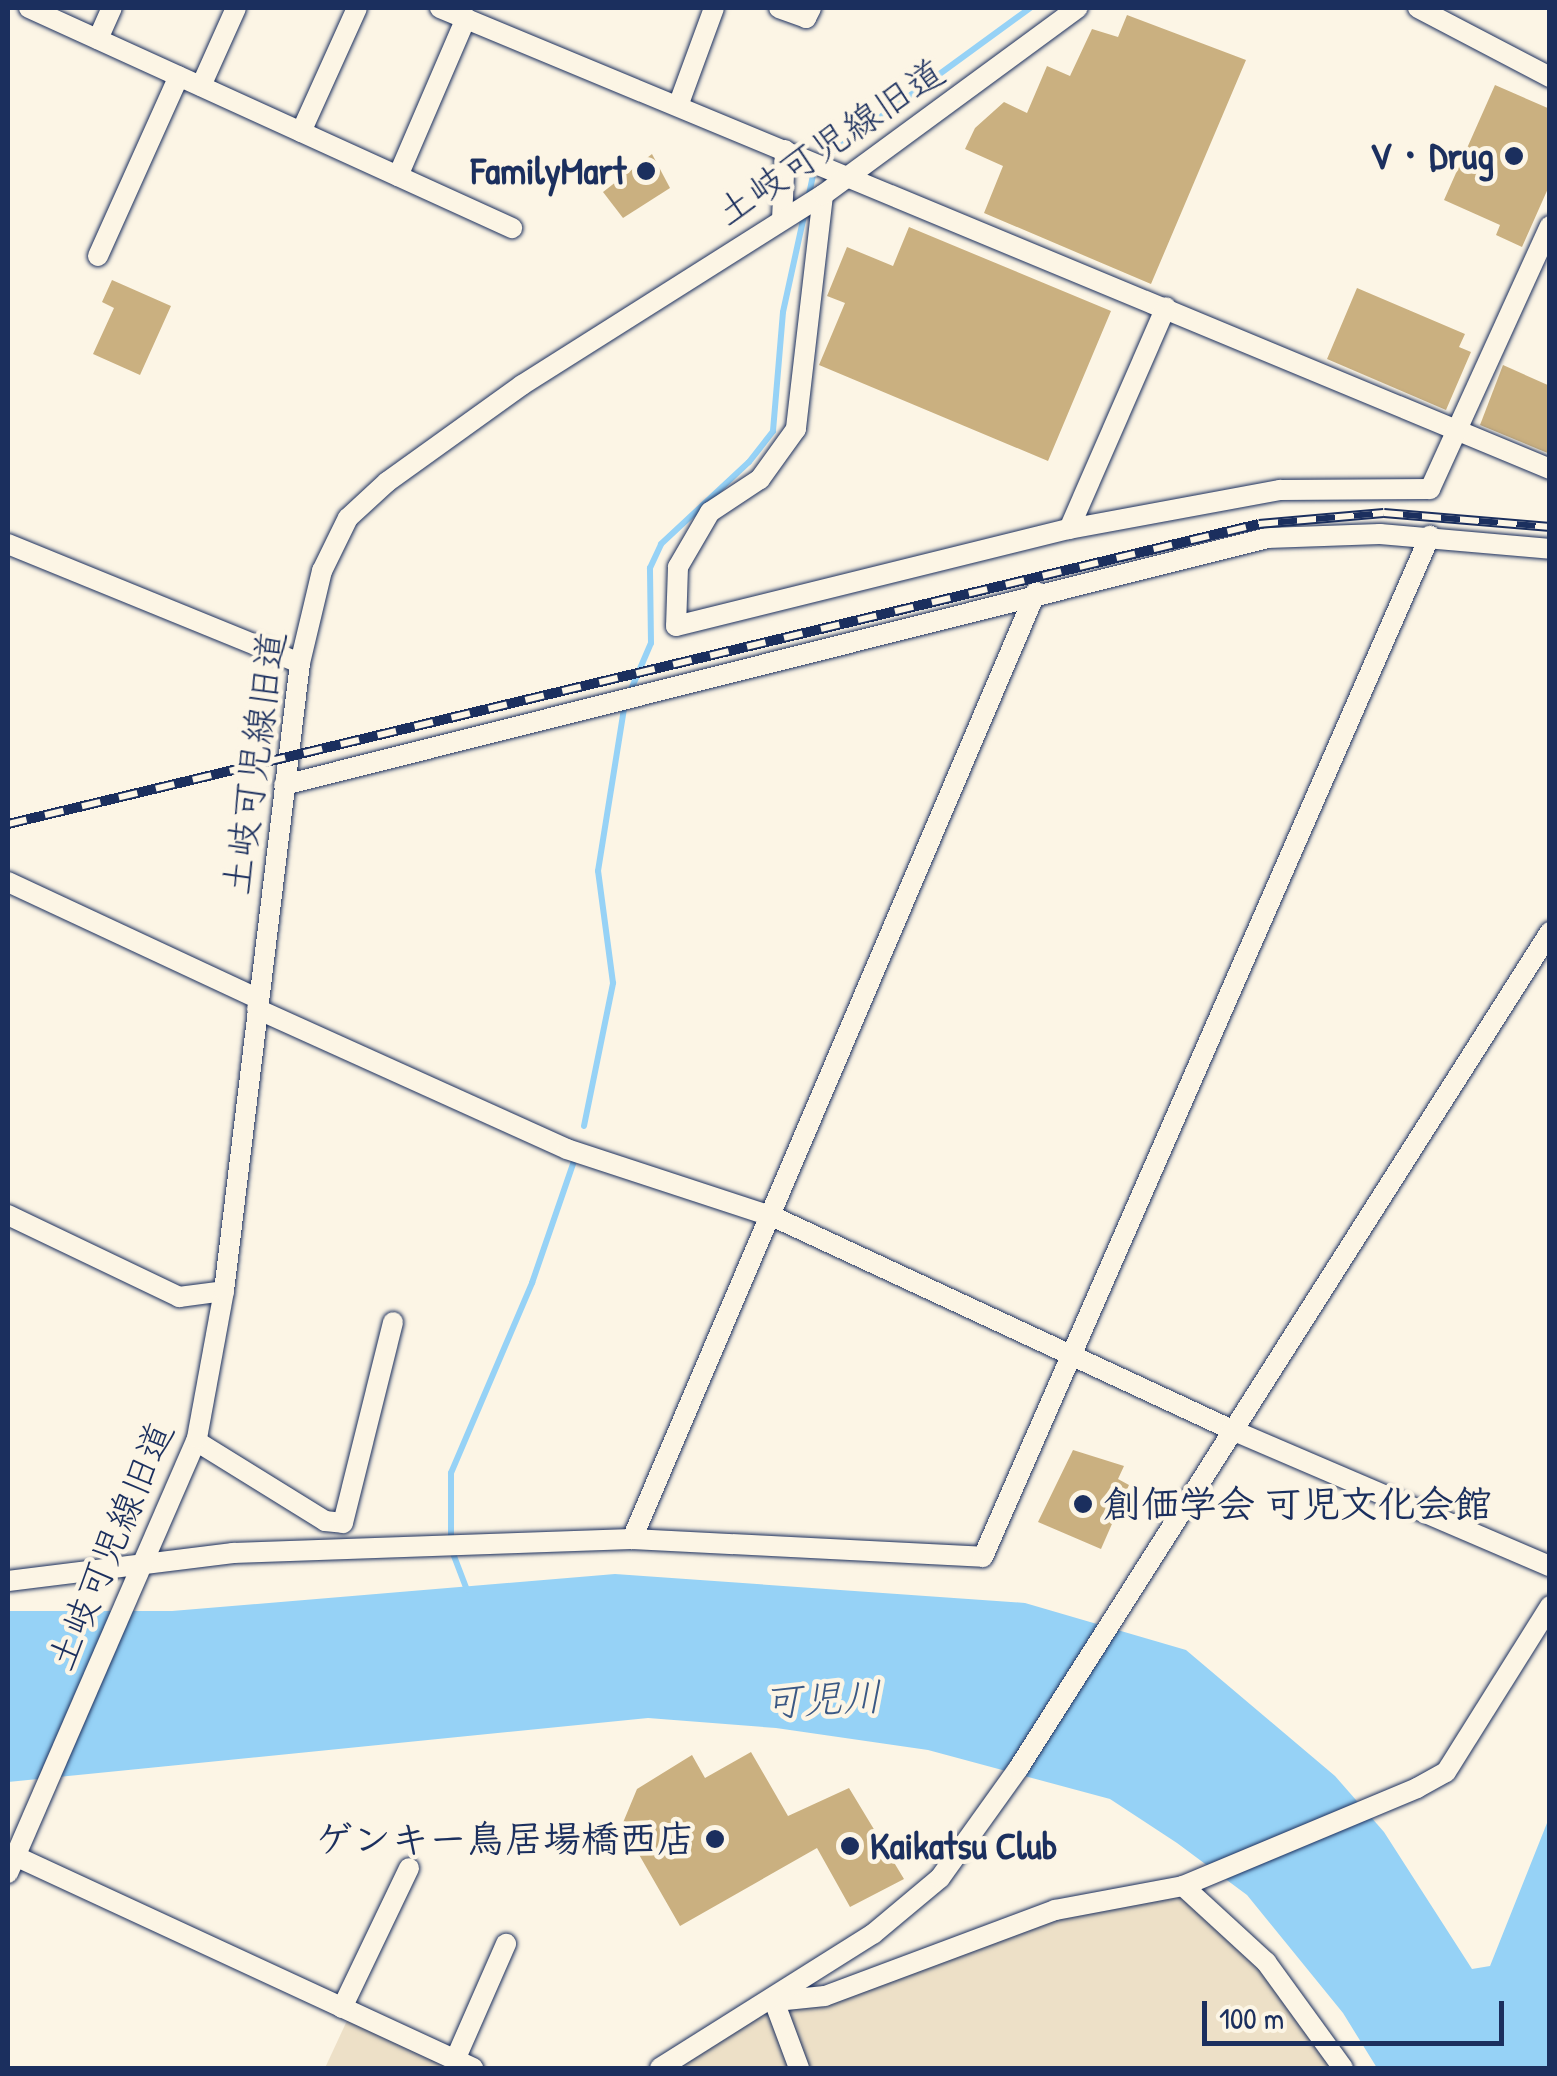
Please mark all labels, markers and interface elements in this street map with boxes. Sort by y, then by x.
street label: 土岐可児線旧道 [707,49,953,235]
place label: V・Drug [1370,133,1494,179]
marker: V・Drug [1503,145,1525,167]
place label: FamilyMart [471,148,626,194]
marker: FamilyMart [635,160,657,182]
street label: 土岐可児線旧道 [213,628,295,898]
street label: 土岐可児線旧道 [37,1415,183,1677]
place label: 創価学会 可児文化会館 [1103,1481,1492,1527]
marker: 創価学会 可児文化会館 [1072,1493,1094,1515]
water label: 可児川 [761,1671,883,1725]
place label: ゲンキー鳥居場橋西店 [315,1816,695,1862]
place label: Kaikatsu Club [870,1823,1057,1869]
marker: ゲンキー鳥居場橋西店 [704,1828,726,1850]
marker: Kaikatsu Club [839,1835,861,1857]
scale bar [1207,1981,1510,2043]
text: 100 m [1219,1998,1284,2038]

